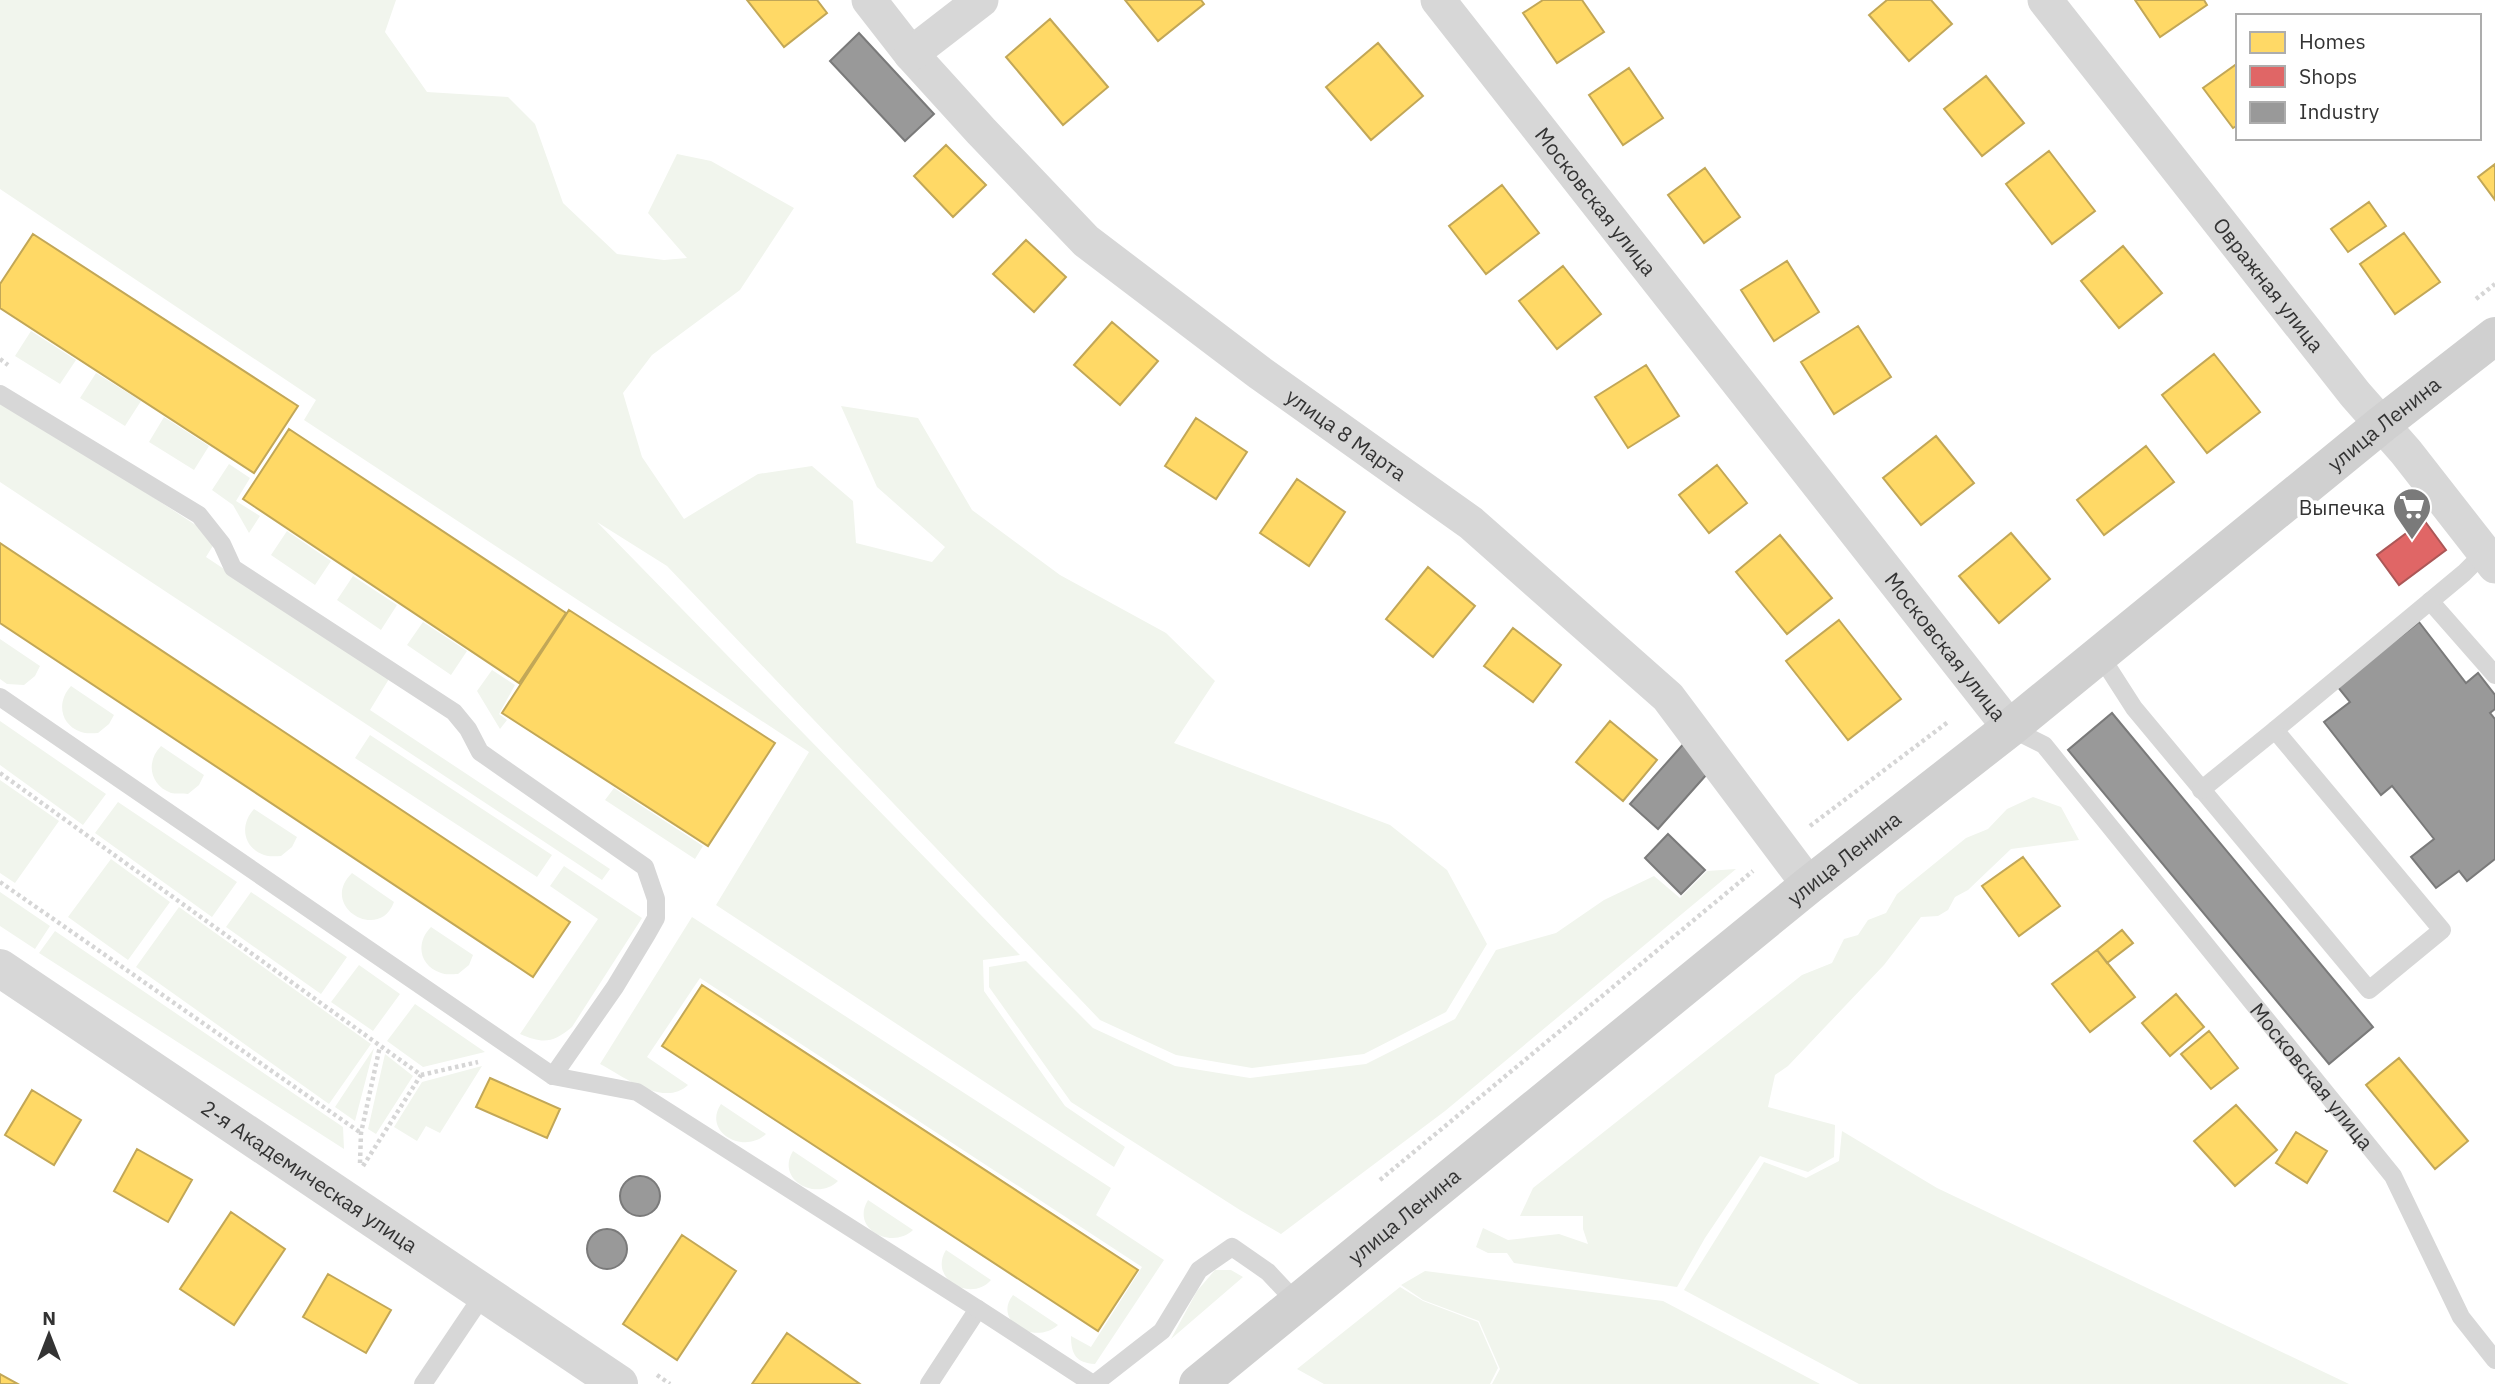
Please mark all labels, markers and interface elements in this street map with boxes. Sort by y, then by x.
legend [2236,14,2481,140]
text: Homes [2299,27,2366,55]
text: Shops [2299,62,2357,90]
text: Industry [2299,97,2380,125]
street label: Московская улица [1529,121,1663,281]
street label: Овражная улица [2207,211,2331,358]
street label: улица Ленина [2321,370,2446,477]
street label: улица 8 Марта [1281,382,1412,487]
supermarket icon: Выпечка [2391,486,2433,541]
place label: Выпечка [2299,493,2385,521]
street label: Московская улица [1879,566,2013,726]
street label: улица Ленина [1781,805,1907,911]
street label: Московская улица [2244,997,2380,1155]
street label: 2-я Академическая улица [196,1093,423,1259]
street label: улица Ленина [1342,1161,1466,1270]
north arrow [14,1300,84,1370]
text: N [42,1306,56,1330]

